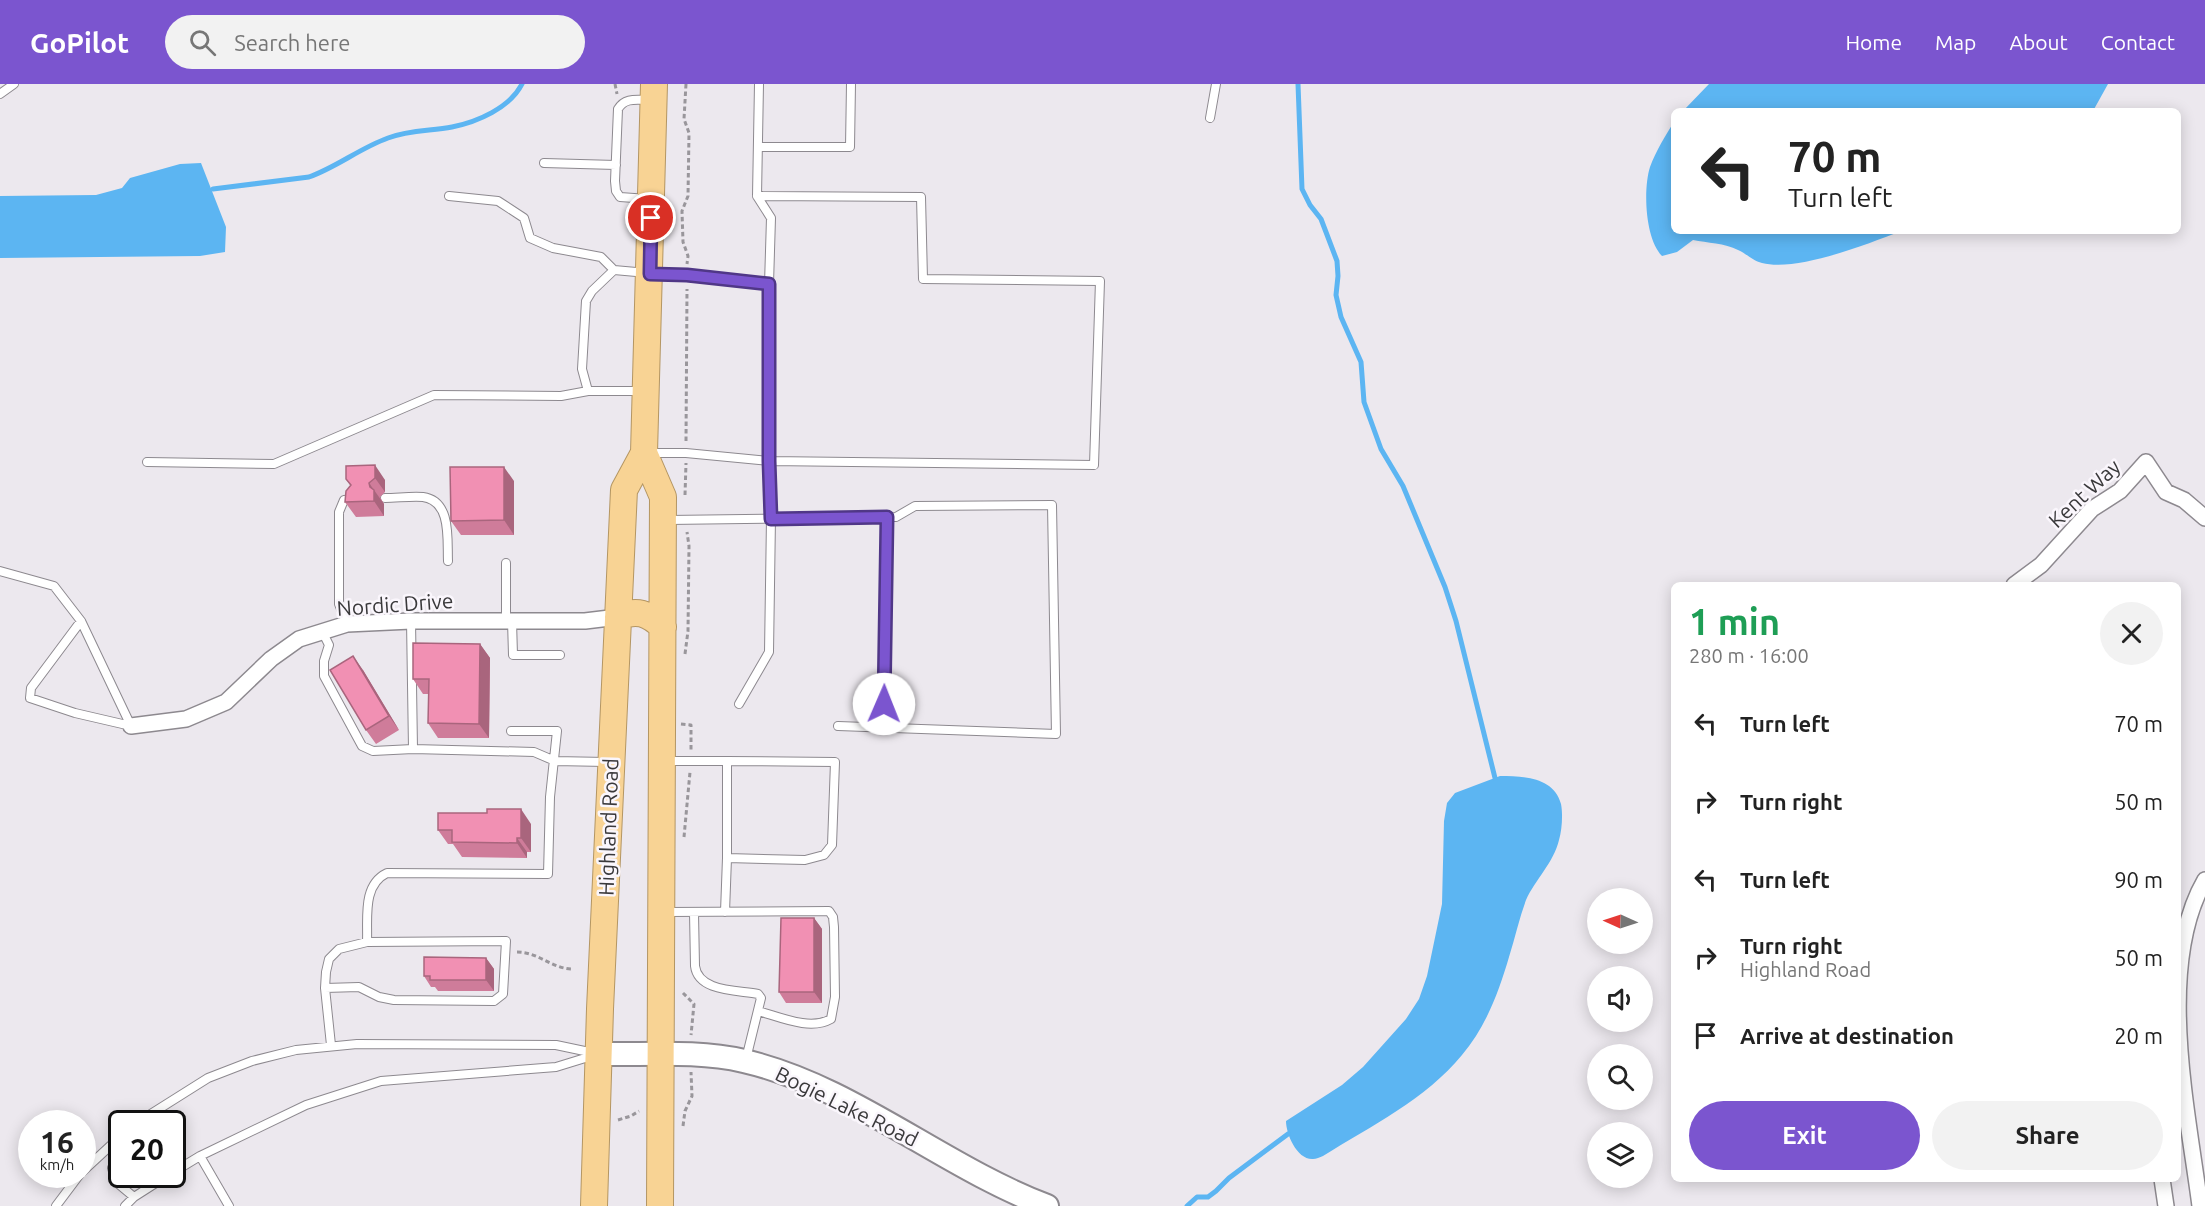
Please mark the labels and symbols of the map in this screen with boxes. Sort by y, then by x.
pin [625,192,676,243]
street label: Kent Way [2043,454,2125,532]
street label: Nordic Drive [336,588,454,620]
position arrow [852,672,916,736]
street label: Highland Road [594,758,622,896]
north arrow [1587,888,1653,954]
street label: Bogie Lake Road [772,1061,922,1151]
speed limit sign: 20 [108,1110,186,1188]

